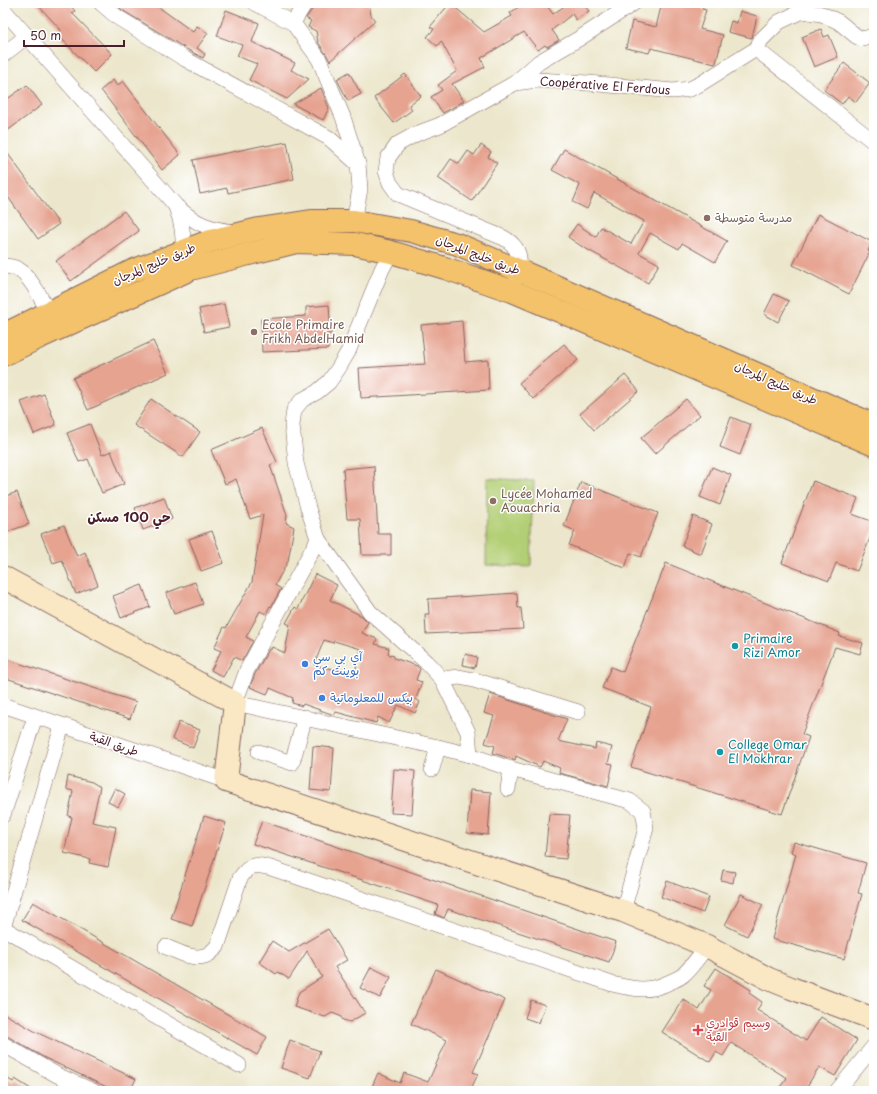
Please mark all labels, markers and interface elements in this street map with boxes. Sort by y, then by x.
scale bar [24,22,124,48]
text: 50 m [30,26,61,44]
street label: Coopérative El Ferdous [539,71,672,99]
place label: مدرسة متوسطة [715,208,792,226]
marker: مدرسة متوسطة [702,213,712,223]
street label: طريق خليج المرجان [433,230,523,279]
street label: طريق خليج المرجان [109,237,199,290]
place label: Ecole Primaire Frikh AbdelHamid [262,315,364,347]
marker: Ecole Primaire Frikh AbdelHamid [249,327,259,337]
street label: طريق خليج المرجان [732,356,821,409]
place label: Lycée Mohamed Aouachria [501,484,592,516]
marker: Lycée Mohamed Aouachria [488,496,498,506]
district label: حي 100 مسكن [88,507,171,530]
place label: Primaire Rizi Amor [743,629,801,661]
marker: Primaire Rizi Amor [730,641,740,651]
place label: آي بي سي بوينت كم [313,647,363,680]
marker: آي بي سي بوينت كم [300,659,310,669]
place label: بيكس للمعلوماتية [330,688,413,706]
marker: بيكس للمعلوماتية [317,693,327,703]
street label: طريق القبة [87,726,141,760]
place label: College Omar El Mokhrar [728,735,807,767]
marker: College Omar El Mokhrar [715,747,725,757]
place label: وسيم قوادري القبة [706,1013,771,1045]
marker: وسيم قوادري القبة [693,1025,703,1035]

